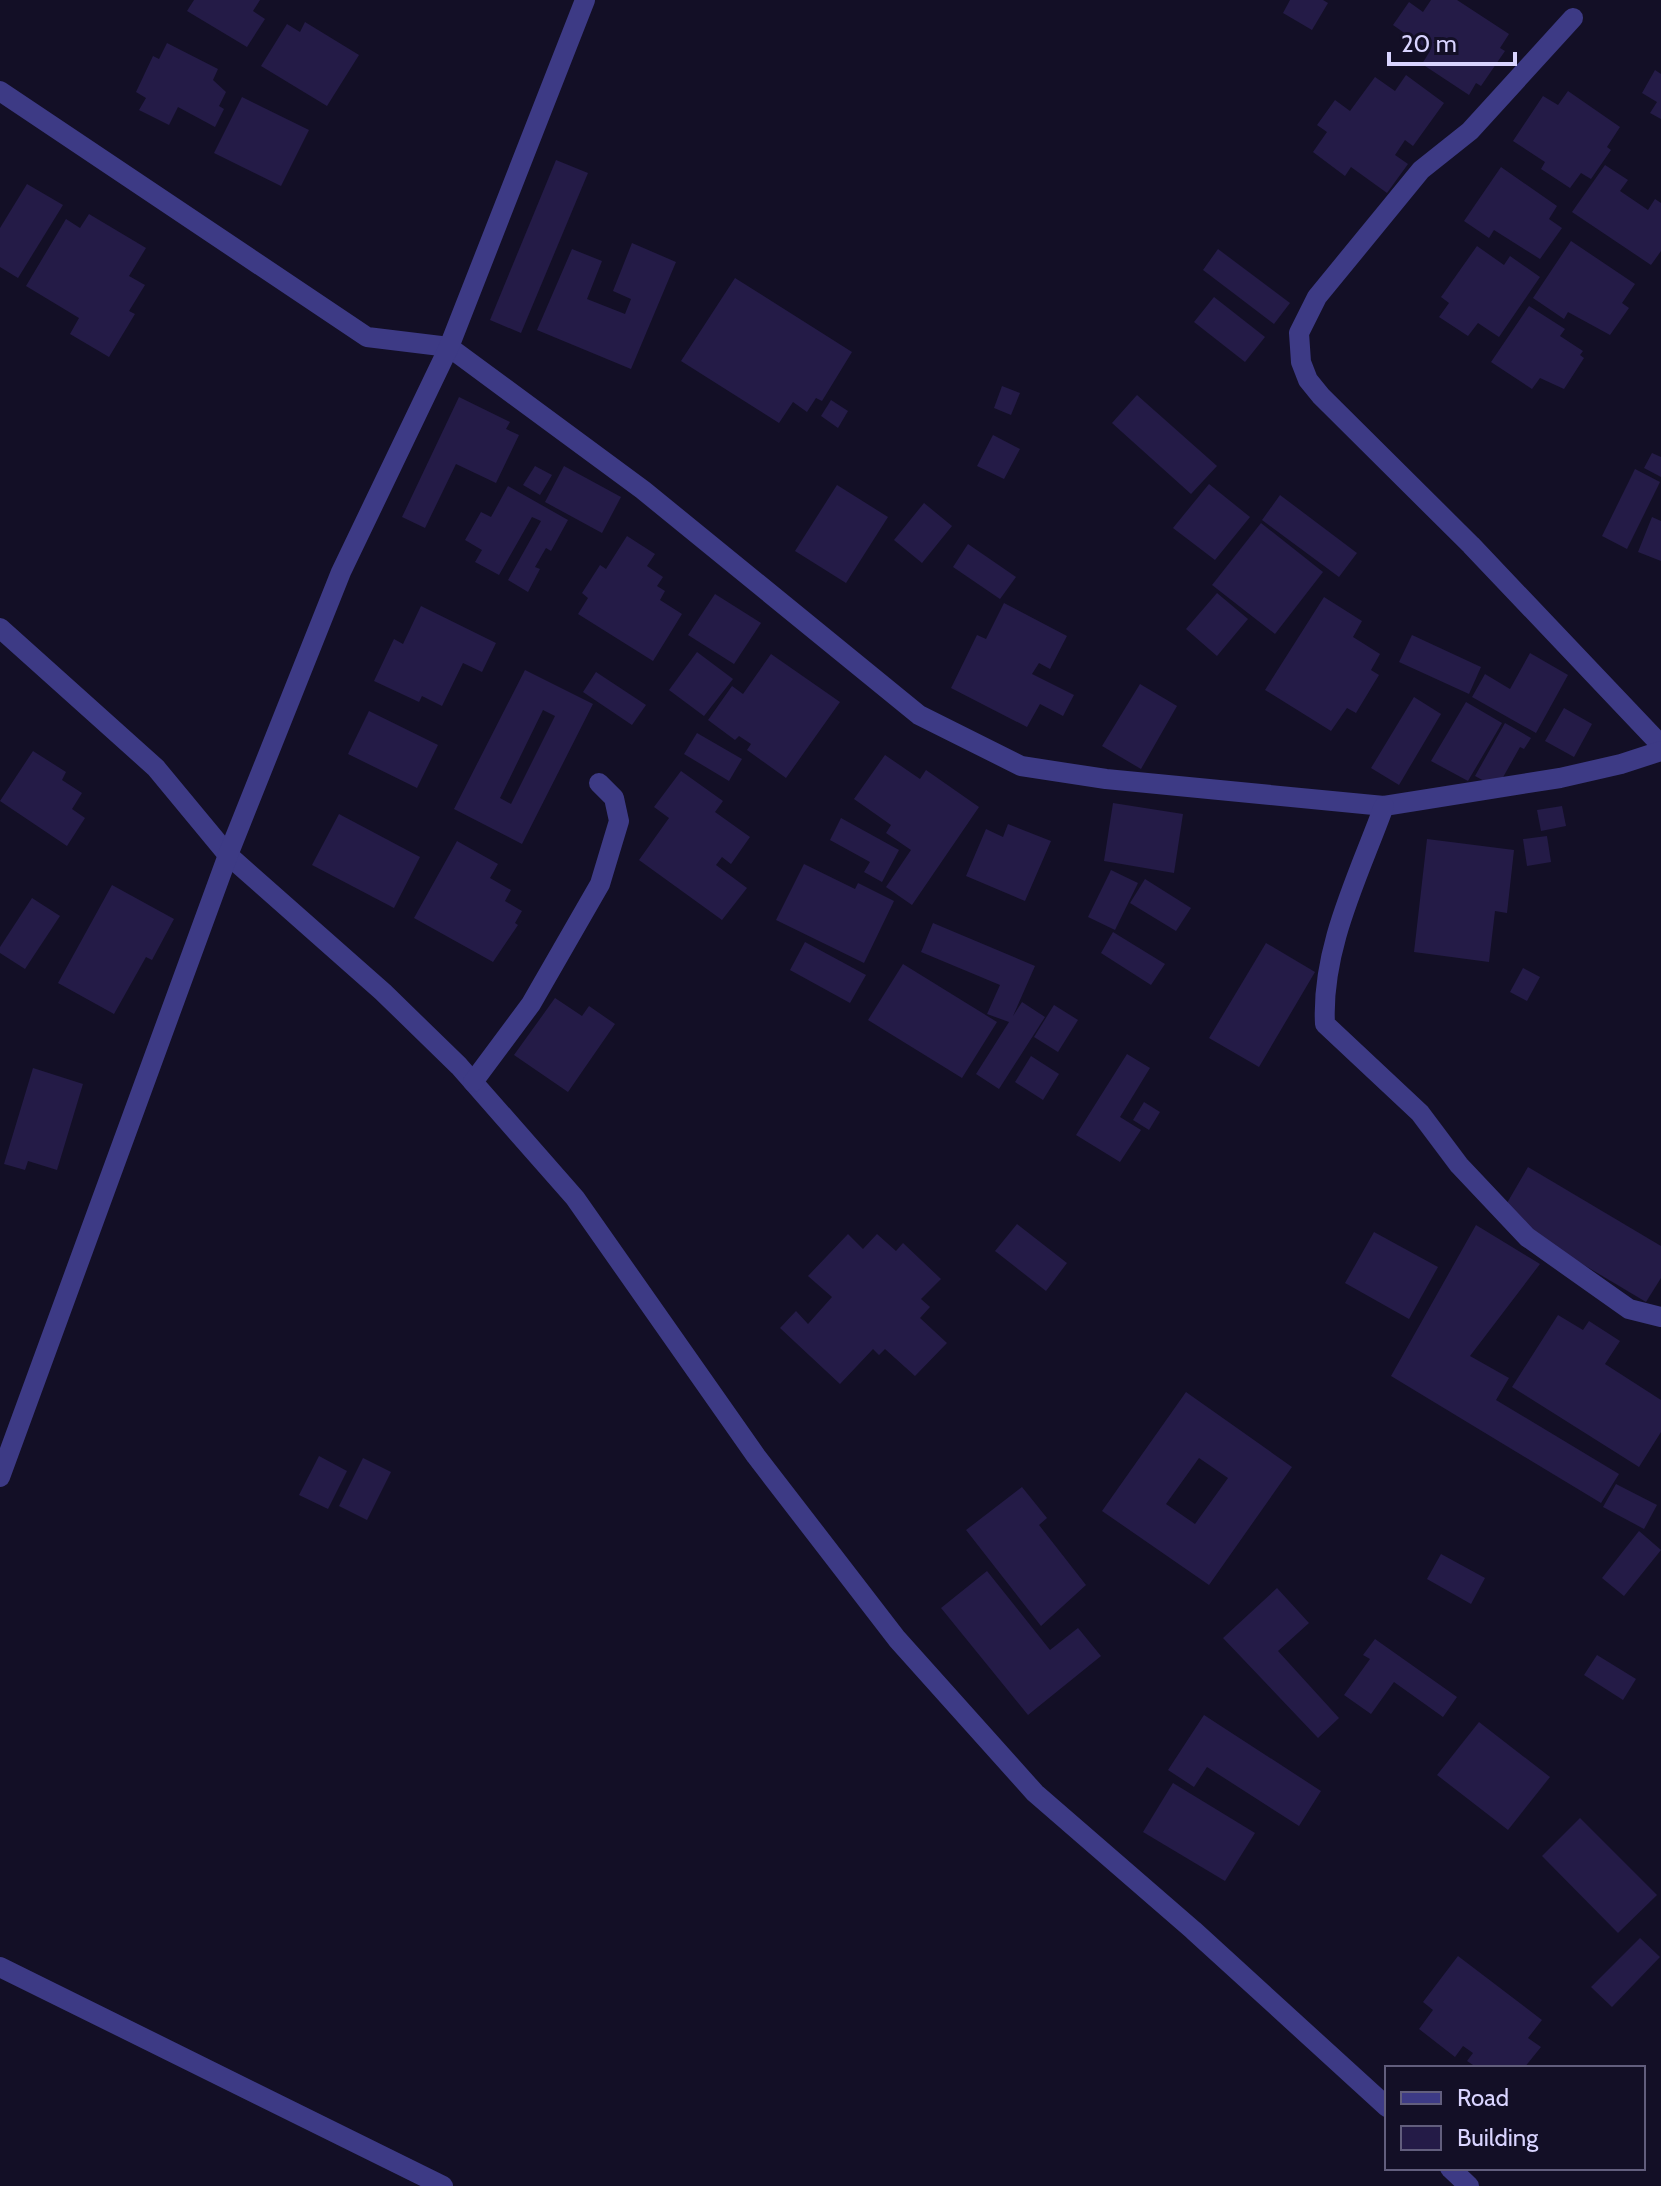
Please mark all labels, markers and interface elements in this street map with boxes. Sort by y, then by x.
scale bar [1389,16,1515,66]
text: 20 m [1401,29,1457,58]
legend [1385,2066,1645,2170]
text: Road [1457,2083,1509,2112]
text: Building [1457,2123,1539,2152]

